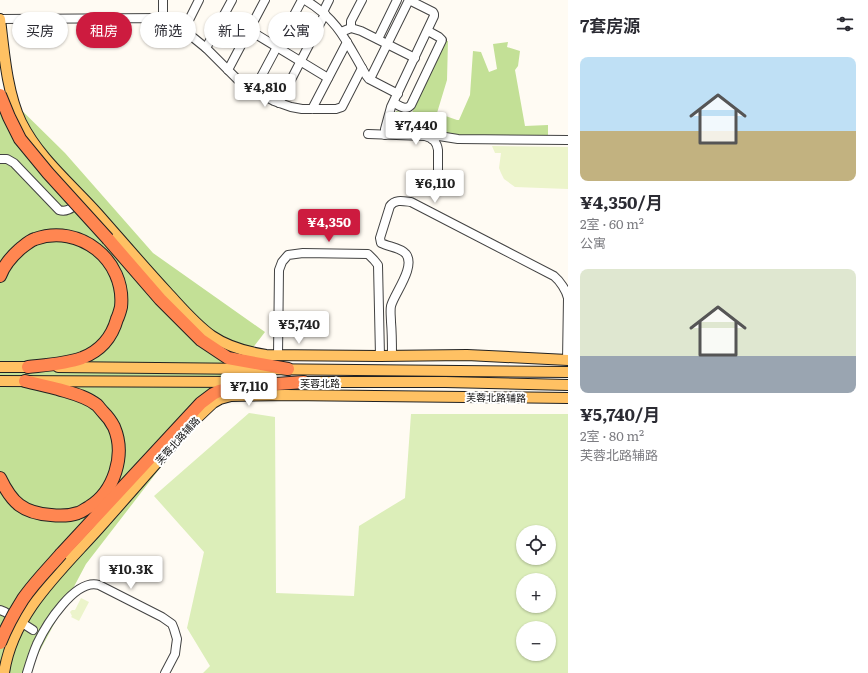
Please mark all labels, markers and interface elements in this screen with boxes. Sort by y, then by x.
chip: 买房 [12,12,68,48]
chip: 租房 [76,12,132,48]
chip: 筛选 [140,12,196,48]
chip: 新上 [204,12,260,48]
chip: 公寓 [268,12,324,48]
text: 7套房源 [580,12,640,37]
icon: filters [834,13,856,35]
pin: ¥4,810 [232,74,298,108]
text: ¥4,810 [244,77,286,96]
icon: home [682,83,754,155]
pin: ¥7,440 [383,112,449,146]
text: ¥7,440 [395,115,437,134]
pin: ¥6,110 [402,170,468,204]
text: ¥6,110 [415,173,455,192]
text: ¥4,350/月 [580,189,663,214]
pin: ¥4,350 [296,209,362,243]
text: ¥4,350 [307,212,351,231]
text: 2室 · 60 m² [580,214,644,233]
text: 公寓 [580,233,606,252]
icon: home [682,295,754,367]
pin: ¥5,740 [266,311,332,345]
text: ¥5,740 [278,314,320,333]
pin: ¥7,110 [216,373,282,407]
street label: 芙蓉北路 [300,375,340,390]
text: ¥7,110 [230,376,268,395]
street label: 芙蓉北路辅路 [466,389,526,405]
text: ¥5,740/月 [580,401,660,426]
street label: 芙蓉北路辅路 [151,413,203,467]
text: 2室 · 80 m² [580,426,644,445]
text: 芙蓉北路辅路 [580,445,658,464]
map controls [516,525,556,661]
button: locate [516,525,556,565]
pin: ¥10.3K [98,556,164,590]
text: ¥10.3K [109,559,153,578]
button: + [516,573,556,613]
button: − [516,621,556,661]

